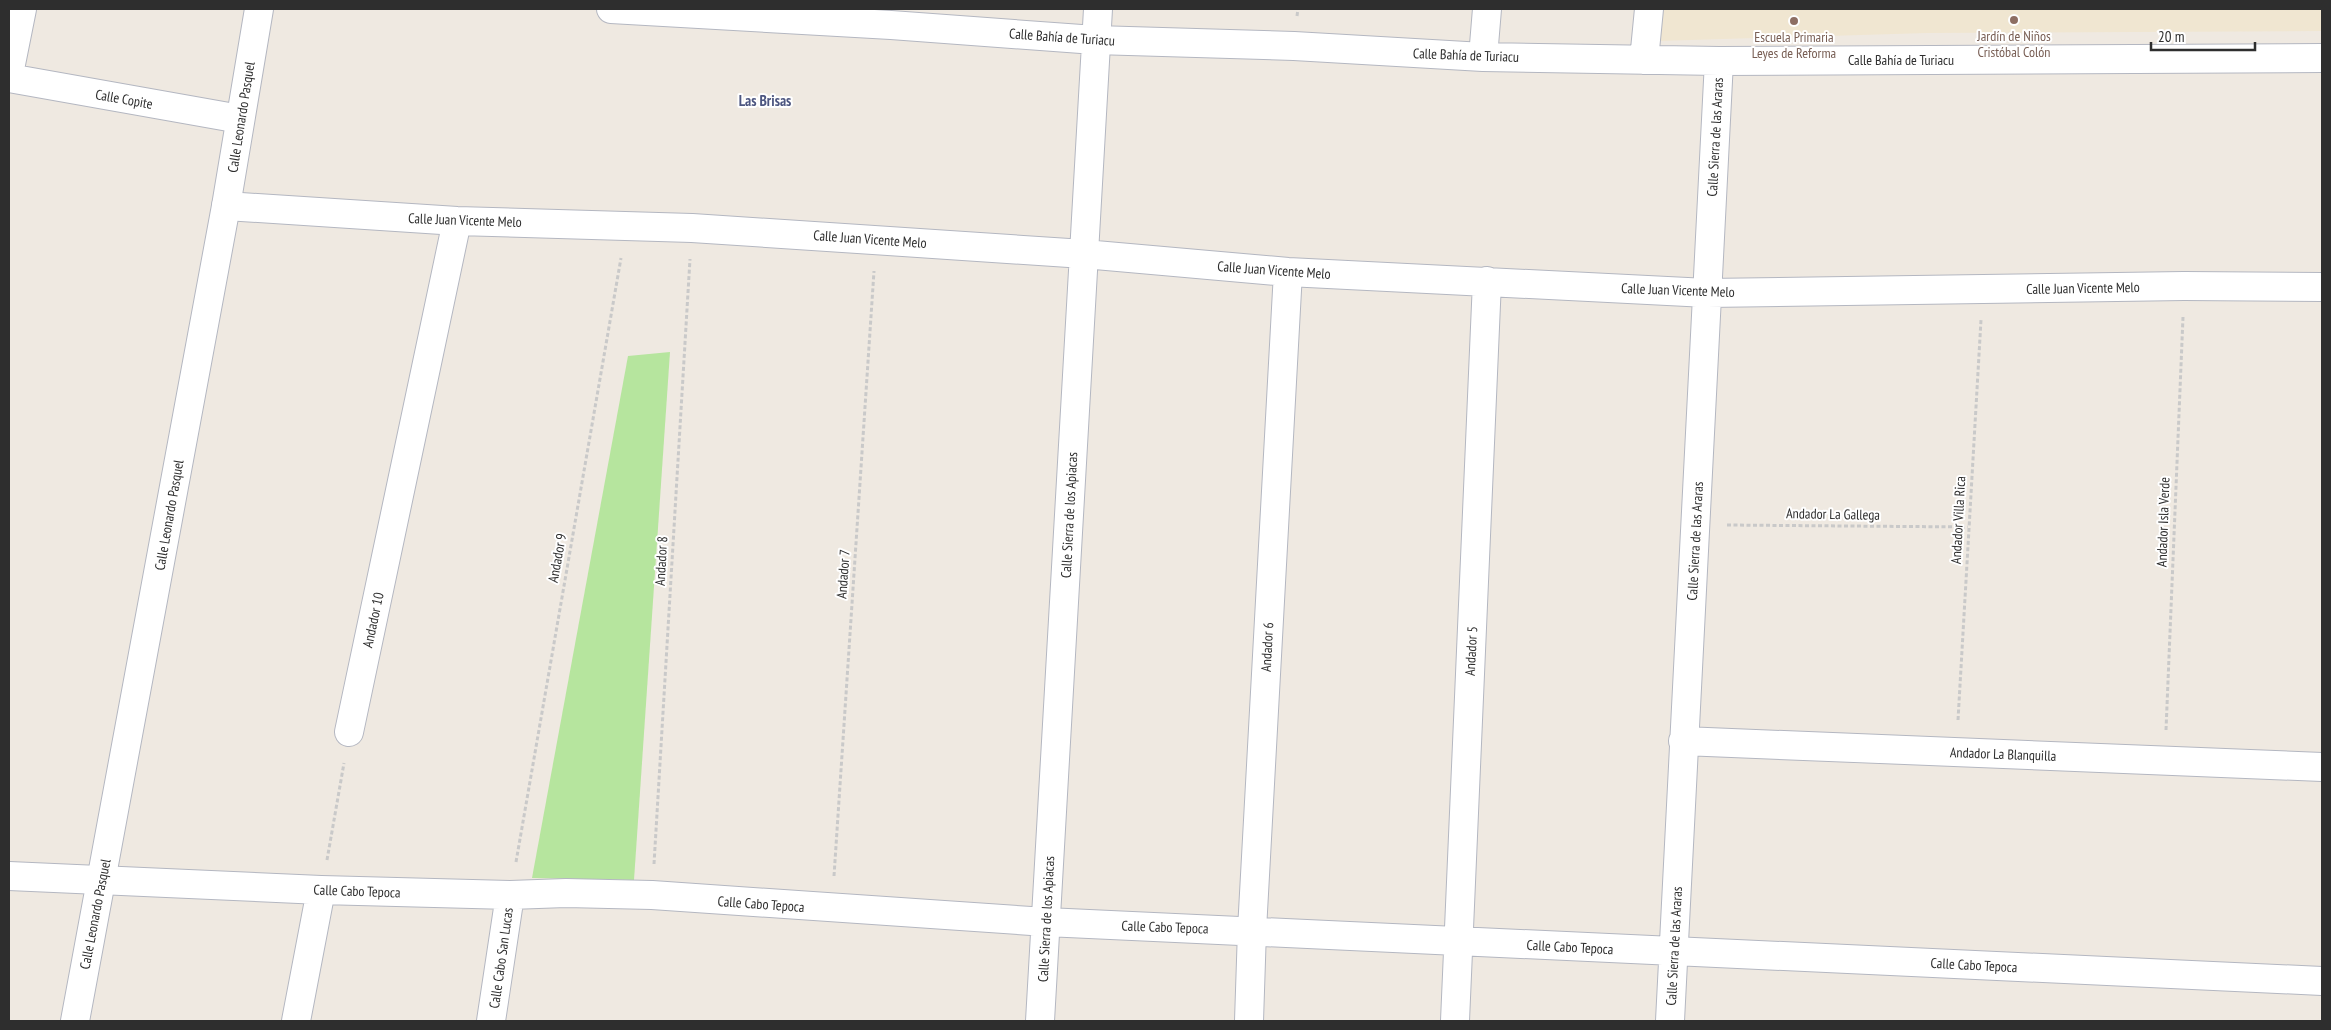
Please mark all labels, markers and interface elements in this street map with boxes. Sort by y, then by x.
marker: Jardín de Niños Cristóbal Colón [2008,14,2020,26]
marker: Escuela Primaria Leyes de Reforma [1788,15,1800,27]
scale bar [2151,20,2255,52]
street label: Calle Bahía de Turiacu [1008,24,1116,50]
place label: Jardín de Niños Cristóbal Colón [1976,27,2051,61]
text: 20 m [2158,27,2184,46]
place label: Escuela Primaria Leyes de Reforma [1752,28,1836,62]
street label: Calle Bahía de Turiacu [1413,44,1519,66]
street label: Calle Bahía de Turiacu [1848,51,1954,69]
street label: Calle Leonardo Pasquel [223,60,259,174]
street label: Calle Sierra de las Araras [1703,77,1727,197]
street label: Calle Copite [94,85,154,113]
district label: Las Brisas [739,91,791,110]
street label: Calle Juan Vicente Melo [408,209,522,231]
street label: Calle Juan Vicente Melo [813,226,927,252]
street label: Calle Juan Vicente Melo [1217,257,1331,283]
street label: Calle Juan Vicente Melo [2026,278,2140,298]
street label: Calle Juan Vicente Melo [1621,279,1735,301]
street label: Calle Sierra de los Apiacas [1057,451,1081,579]
street label: Calle Leonardo Pasquel [150,458,188,572]
street label: Andador Villa Rica [1947,476,1969,564]
street label: Andador Isla Verde [2152,476,2174,567]
street label: Calle Sierra de las Araras [1683,481,1707,601]
street label: Andador La Gallega [1786,504,1880,524]
street label: Andador 9 [544,532,570,584]
street label: Andador 8 [651,536,671,586]
street label: Andador 7 [832,549,854,599]
street label: Andador 10 [358,591,388,649]
street label: Andador 6 [1257,622,1277,672]
street label: Andador 5 [1461,626,1481,676]
street label: Andador La Blanquilla [1950,743,2056,765]
street label: Calle Sierra de los Apiacas [1034,855,1058,983]
street label: Calle Leonardo Pasquel [75,857,115,971]
street label: Calle Cabo Tepoca [313,880,401,902]
street label: Calle Sierra de las Araras [1662,886,1686,1006]
street label: Calle Cabo Tepoca [717,892,805,916]
street label: Calle Cabo San Lucas [485,906,517,1010]
street label: Calle Cabo Tepoca [1121,916,1209,938]
street label: Calle Cabo Tepoca [1526,936,1614,958]
street label: Calle Cabo Tepoca [1930,954,2018,976]

